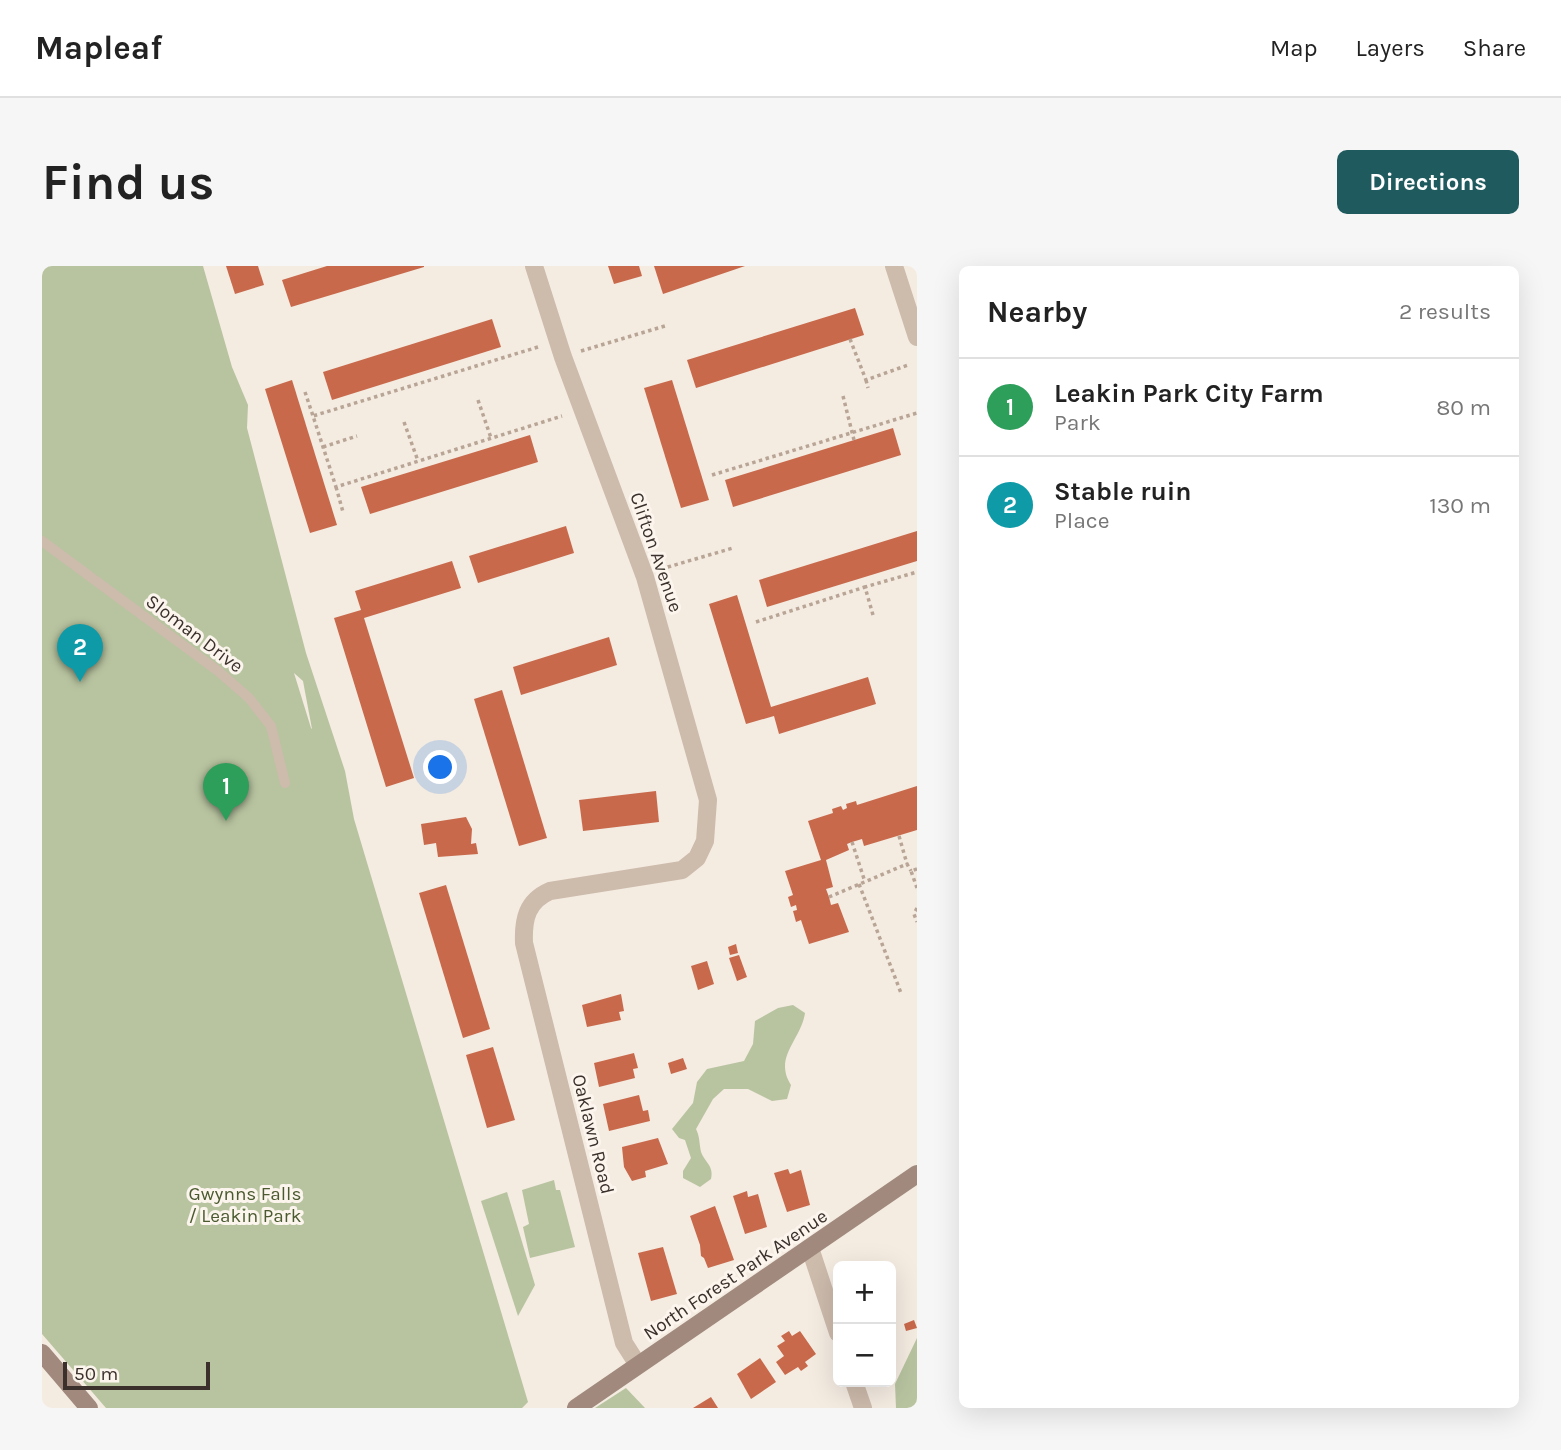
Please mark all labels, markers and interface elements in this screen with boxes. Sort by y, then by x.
text: Mapleaf [35,29,162,67]
text: Map [1270,34,1318,62]
text: Layers [1356,34,1425,62]
text: Share [1463,34,1526,62]
button: Directions [1337,150,1519,214]
text: Find us [42,154,214,211]
text: Nearby [987,294,1087,330]
text: 2 results [1399,298,1491,325]
text: Leakin Park City Farm [1054,378,1324,409]
text: 1 [1006,394,1014,421]
text: 80 m [1436,394,1491,421]
text: Park [1054,409,1101,436]
text: Stable ruin [1054,476,1192,507]
street label: Clifton Avenue [625,490,687,615]
text: 2 [1003,492,1017,519]
text: 130 m [1429,492,1491,519]
text: Place [1054,507,1110,534]
street label: Sloman Drive [142,590,247,677]
pin: 2 [57,624,103,682]
your location [423,750,457,784]
pin: 1 [203,763,249,821]
street label: Oaklawn Road [568,1072,619,1196]
park label: Gwynns Falls / Leakin Park [189,1183,302,1227]
street label: North Forest Park Avenue [639,1205,832,1345]
map controls [833,1261,896,1387]
button: + [833,1261,896,1324]
button: − [833,1324,896,1387]
scale bar [63,1359,210,1391]
text: 50 m [74,1363,118,1385]

